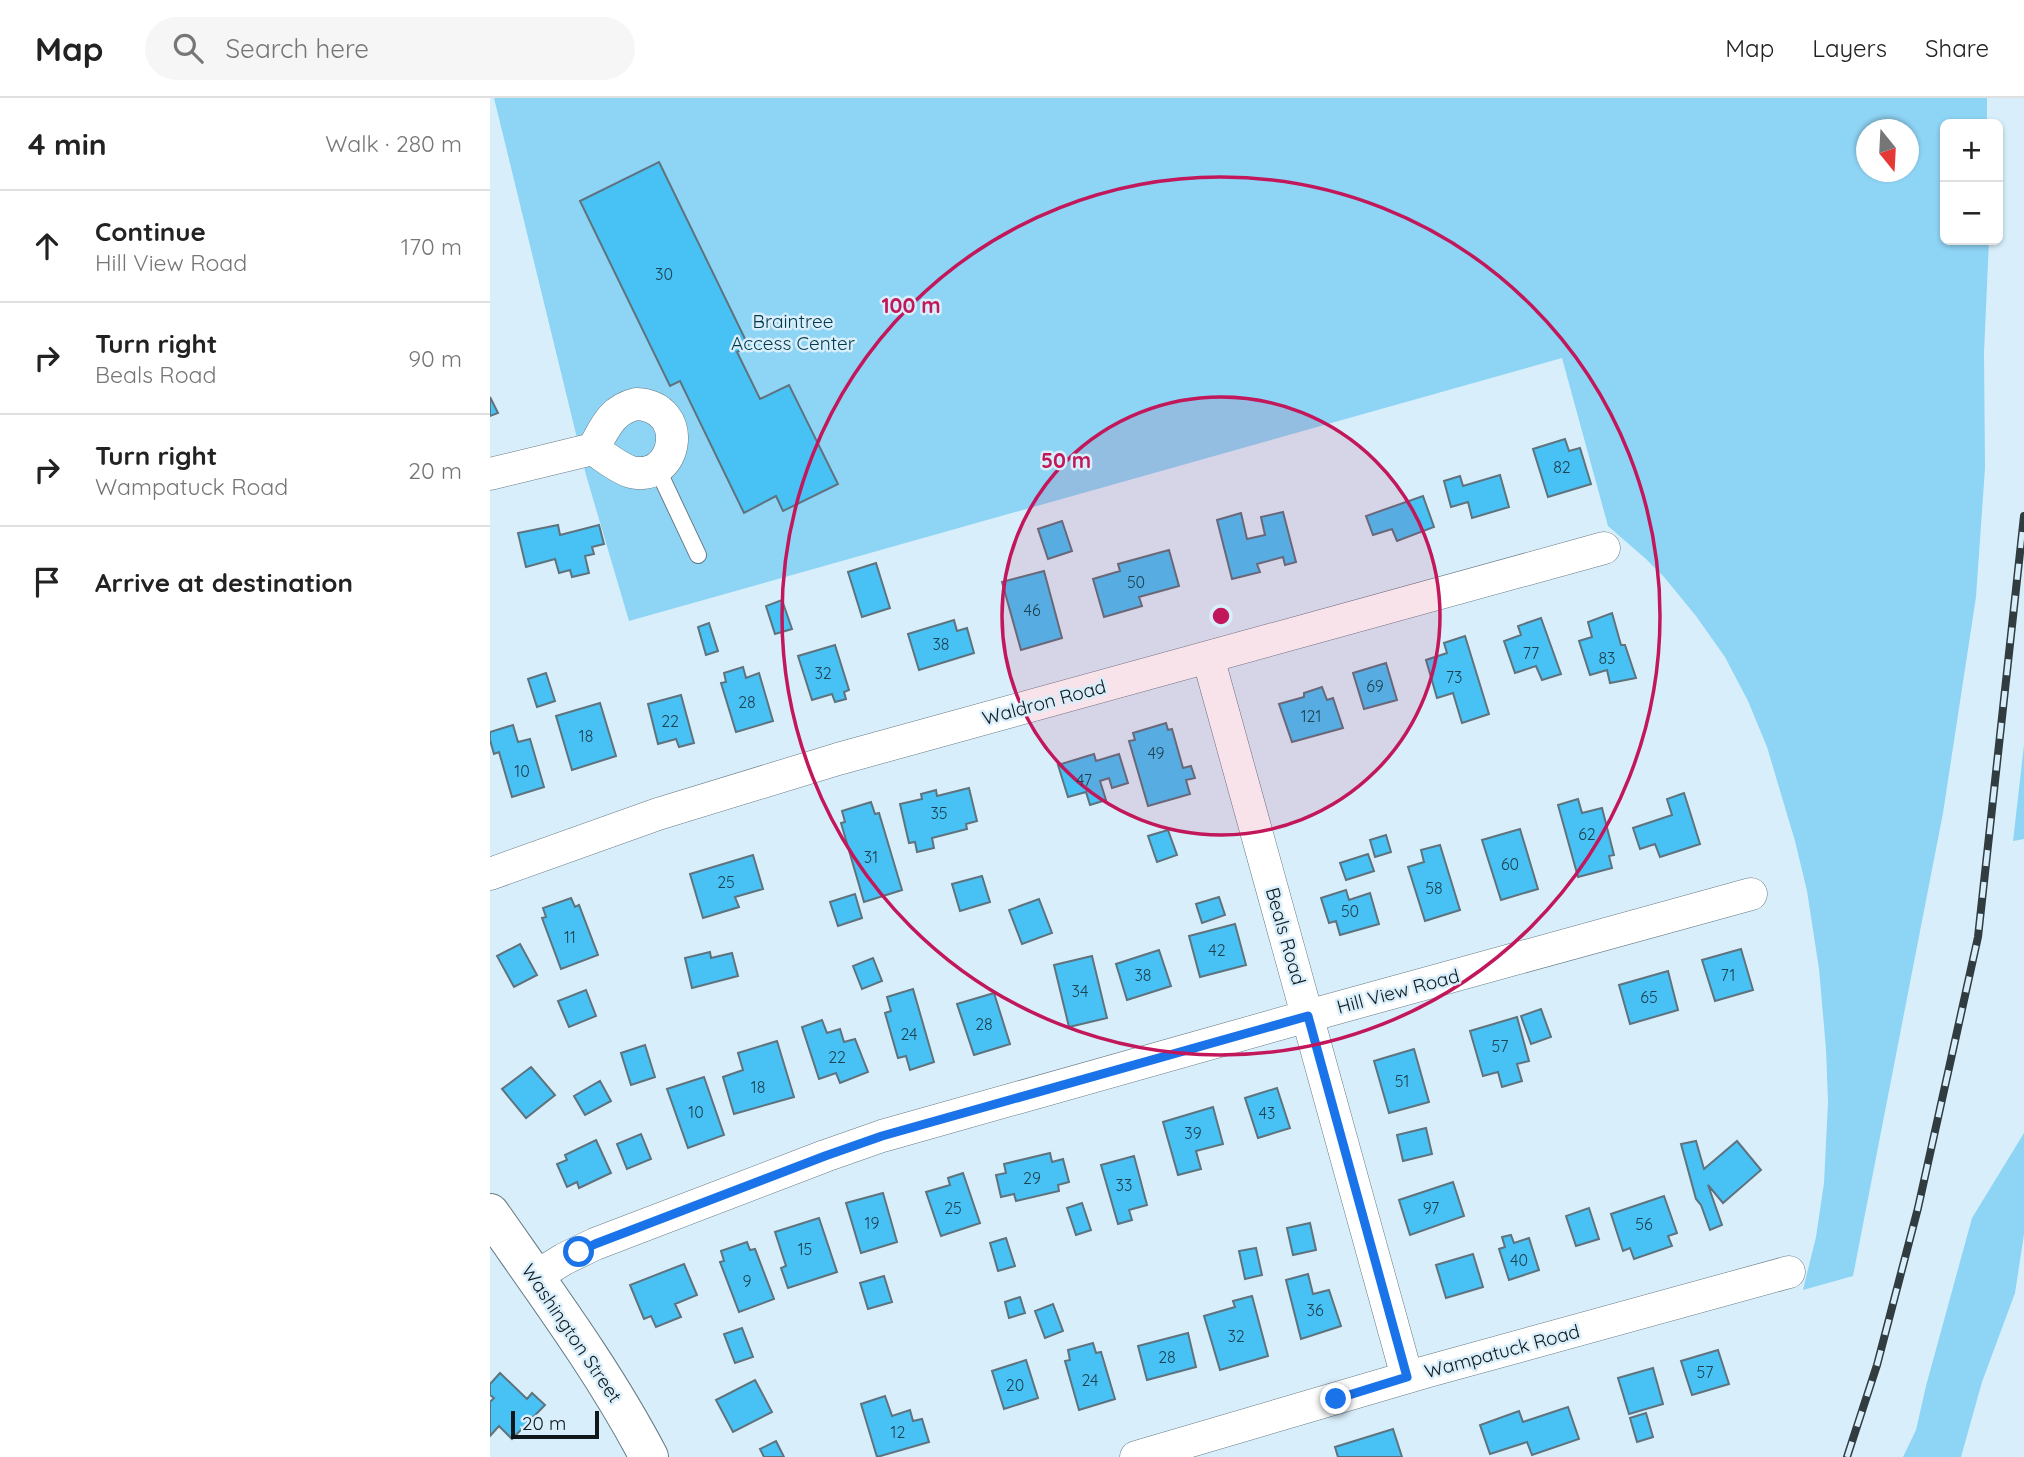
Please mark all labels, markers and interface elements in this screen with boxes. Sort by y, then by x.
search box [145,17,635,80]
text: Map [35,28,103,69]
icon: search [169,29,207,67]
text: Search here [225,32,369,65]
text: Map [1725,33,1774,63]
text: Layers [1812,33,1887,63]
text: Share [1925,33,1989,63]
north arrow [1856,119,1919,182]
map controls [1940,119,2003,245]
button: + [1940,119,2003,182]
text: 4 min [28,125,107,163]
text: Walk · 280 m [325,129,462,158]
button: − [1940,182,2003,245]
text: Continue [95,215,206,248]
icon: ahead [28,227,66,265]
text: 170 m [401,232,462,261]
text: Hill View Road [95,248,247,277]
house number: 30 [655,264,673,284]
text: 100 m [881,292,941,318]
park label: Braintree Access Center [731,309,856,355]
text: Turn right [95,327,217,360]
icon: right [28,339,66,377]
text: 90 m [408,344,462,373]
text: Beals Road [95,360,216,389]
text: Turn right [95,439,217,472]
text: 50 m [1041,447,1091,473]
icon: right [28,451,66,489]
text: 20 m [408,456,462,485]
house number: 82 [1553,457,1571,477]
text: Wampatuck Road [95,472,288,501]
icon: arrive [28,563,66,601]
text: Arrive at destination [95,566,353,599]
house number: 50 [1127,572,1145,592]
house number: 46 [1023,600,1041,620]
centre of rings [1209,604,1233,628]
house number: 38 [932,634,950,654]
house number: 77 [1523,643,1539,663]
house number: 83 [1598,648,1616,668]
house number: 32 [814,663,832,683]
house number: 73 [1446,667,1462,687]
street label: Waldron Road [980,674,1108,730]
house number: 69 [1366,676,1384,696]
house number: 28 [738,692,756,712]
house number: 121 [1301,706,1321,726]
house number: 22 [661,711,679,731]
house number: 18 [579,726,593,746]
house number: 49 [1147,743,1165,763]
house number: 10 [514,761,530,781]
house number: 47 [1076,770,1092,790]
house number: 35 [930,803,948,823]
house number: 62 [1578,824,1596,844]
house number: 31 [864,847,878,867]
house number: 60 [1501,854,1519,874]
house number: 25 [717,872,735,892]
house number: 58 [1425,878,1443,898]
street label: Beals Road [1261,884,1311,988]
house number: 50 [1341,901,1359,921]
house number: 11 [564,927,576,947]
house number: 42 [1208,940,1226,960]
street label: Hill View Road [1334,963,1462,1019]
house number: 38 [1134,965,1152,985]
house number: 71 [1721,965,1735,985]
house number: 34 [1072,981,1088,1001]
house number: 65 [1640,987,1658,1007]
house number: 28 [975,1014,993,1034]
house number: 24 [900,1024,918,1044]
house number: 57 [1492,1036,1508,1056]
house number: 22 [828,1047,846,1067]
house number: 51 [1395,1071,1409,1091]
house number: 18 [751,1077,765,1097]
house number: 10 [688,1102,704,1122]
house number: 43 [1259,1103,1275,1123]
house number: 39 [1184,1123,1202,1143]
house number: 29 [1023,1168,1041,1188]
house number: 33 [1116,1175,1132,1195]
house number: 25 [944,1198,962,1218]
house number: 97 [1423,1198,1439,1218]
house number: 19 [865,1213,879,1233]
house number: 56 [1635,1214,1653,1234]
route start [563,1236,594,1267]
house number: 15 [798,1239,812,1259]
house number: 40 [1510,1250,1528,1270]
street label: Washington Street [517,1259,627,1407]
house number: 9 [743,1271,752,1291]
house number: 36 [1307,1300,1324,1320]
street label: Wampatuck Road [1422,1319,1582,1383]
house number: 32 [1227,1326,1245,1346]
house number: 28 [1158,1347,1176,1367]
house number: 57 [1697,1362,1713,1382]
house number: 24 [1081,1370,1099,1390]
house number: 20 [1006,1375,1024,1395]
route end [1320,1383,1351,1414]
scale bar [511,1408,598,1440]
text: 20 m [522,1411,566,1435]
house number: 12 [891,1422,906,1442]

